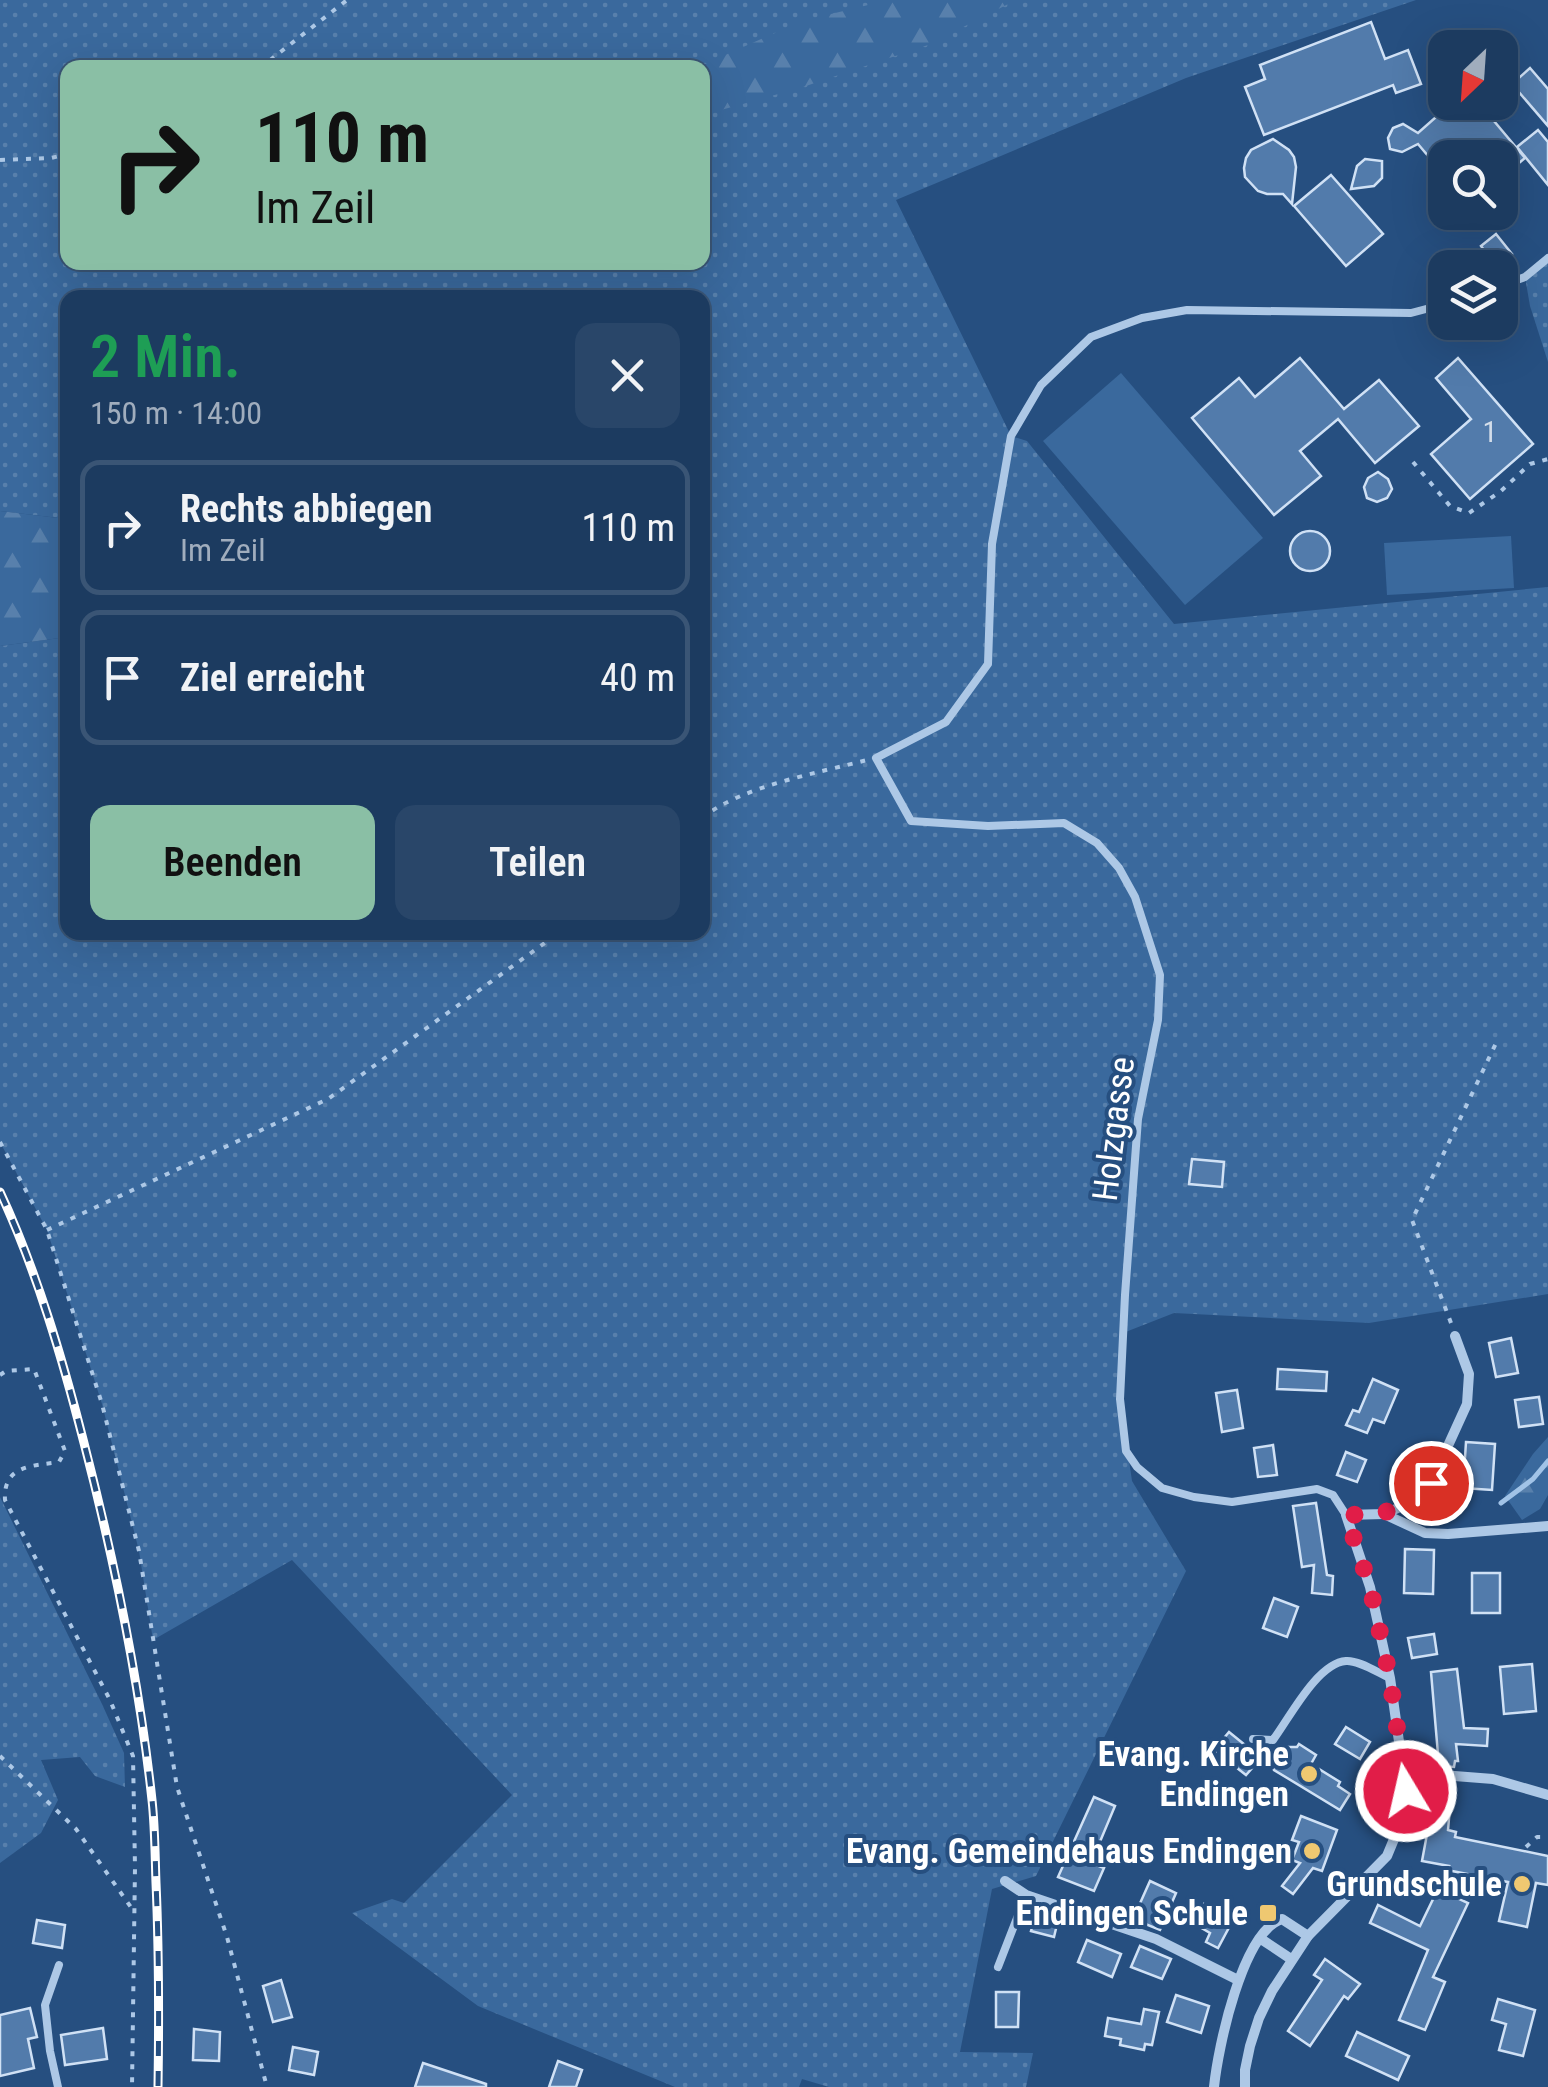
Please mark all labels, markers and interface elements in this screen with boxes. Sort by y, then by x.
north arrow [1428,30,1518,120]
map controls [1428,30,1518,340]
text: 110 m [255,97,429,179]
icon: right [90,100,220,230]
button: search [1428,140,1518,230]
text: Im Zeil [255,181,375,234]
button: layers [1428,250,1518,340]
text: 2 Min. [90,321,241,392]
button: close [575,323,680,428]
text: 150 m · 14:00 [90,394,262,432]
house number: 1 [1483,414,1497,449]
text: Rechts abbiegen [180,487,432,531]
icon: right [95,500,150,555]
text: 110 m [581,506,675,550]
text: Im Zeil [180,531,266,569]
icon: arrive [95,650,150,705]
text: Ziel erreicht [180,656,365,700]
text: 40 m [600,656,675,700]
button: Beenden [90,805,375,920]
button: Teilen [395,805,680,920]
street label: Holzgasse [1085,1055,1143,1203]
pin [1389,1441,1474,1526]
icon: arrive [1404,1456,1459,1511]
place label: Evang. Kirche Endingen [1098,1734,1289,1815]
position arrow [1354,1739,1458,1843]
marker: Evang. Kirche Endingen [1298,1763,1320,1785]
place label: Evang. Gemeindehaus Endingen [846,1831,1292,1872]
marker: Evang. Gemeindehaus Endingen [1301,1840,1323,1862]
place label: Grundschule [1326,1864,1502,1905]
marker: Grundschule [1511,1873,1533,1895]
place label: Endingen Schule [1016,1893,1248,1934]
marker: Endingen Schule [1257,1902,1279,1924]

